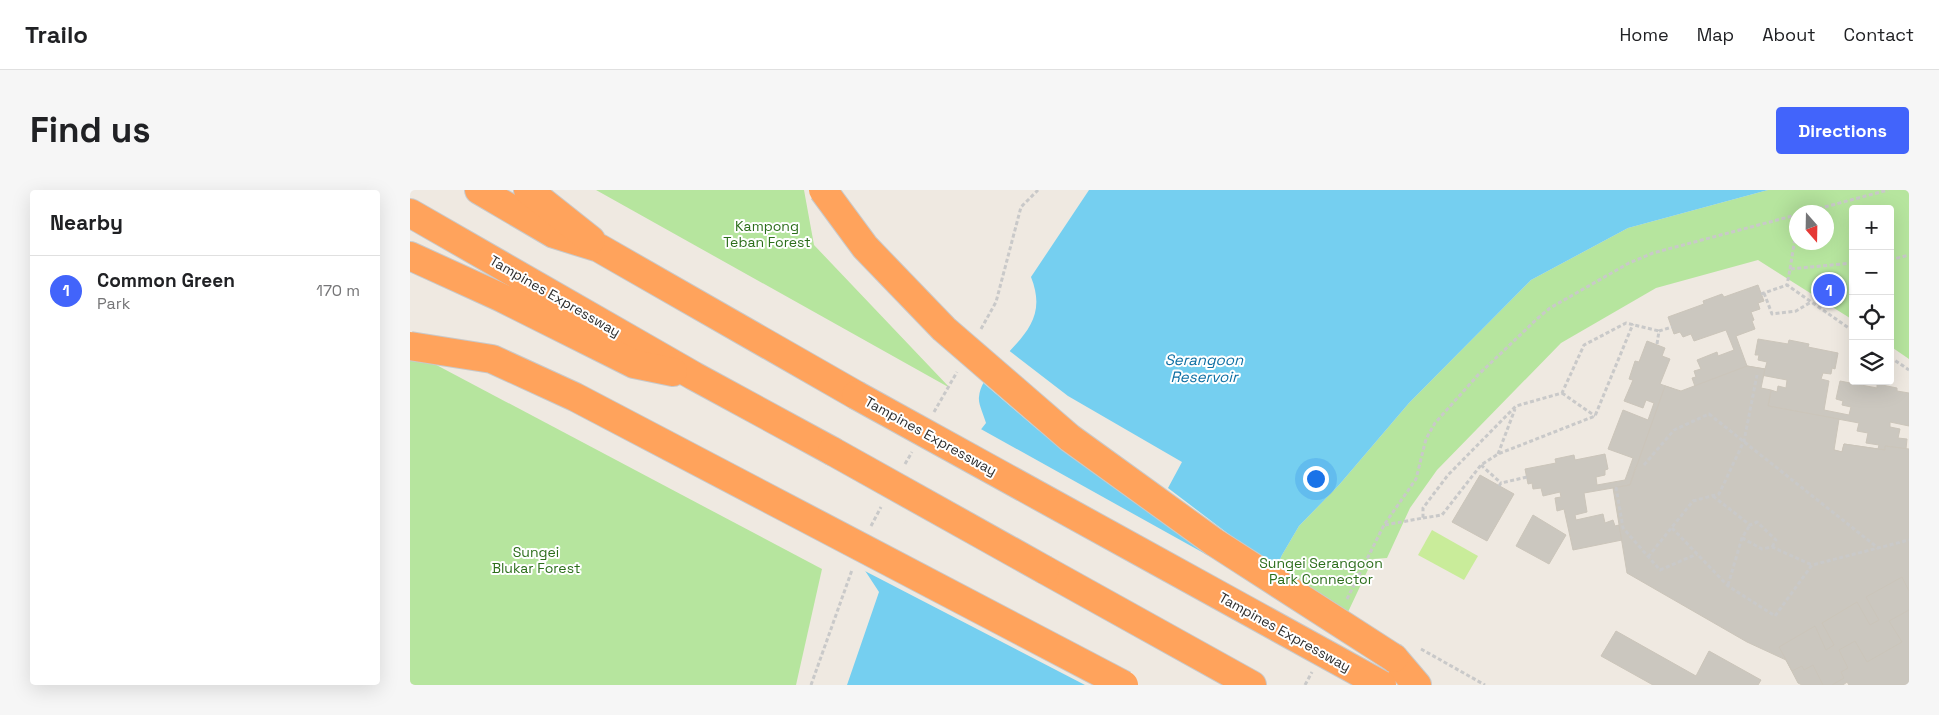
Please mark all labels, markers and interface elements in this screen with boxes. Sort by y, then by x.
text: Trailo [25,19,88,50]
text: Home [1620,23,1669,46]
text: Map [1697,23,1734,46]
text: About [1762,23,1816,46]
text: Contact [1844,23,1914,46]
button: Directions [1776,107,1909,154]
text: Find us [30,108,151,152]
north arrow [1789,205,1834,250]
map controls [1849,205,1894,385]
button: + [1849,205,1894,250]
text: Nearby [50,209,123,236]
park label: Kampong Teban Forest [723,217,811,251]
button: − [1849,250,1894,295]
street label: Tampines Expressway [486,251,624,341]
text: Common Green [97,268,235,293]
pin: 1 [1813,271,1845,309]
text: 1 [62,280,70,301]
text: 170 m [316,280,360,301]
text: Park [97,293,130,314]
button: locate [1849,295,1894,340]
button: layers [1849,340,1894,385]
water label: Serangoon Reservoir [1165,350,1244,386]
street label: Tampines Expressway [862,392,1000,480]
your location [1303,466,1329,492]
park label: Sungei Blukar Forest [492,543,580,577]
park label: Sungei Serangoon Park Connector [1259,554,1383,588]
street label: Tampines Expressway [1216,588,1354,676]

